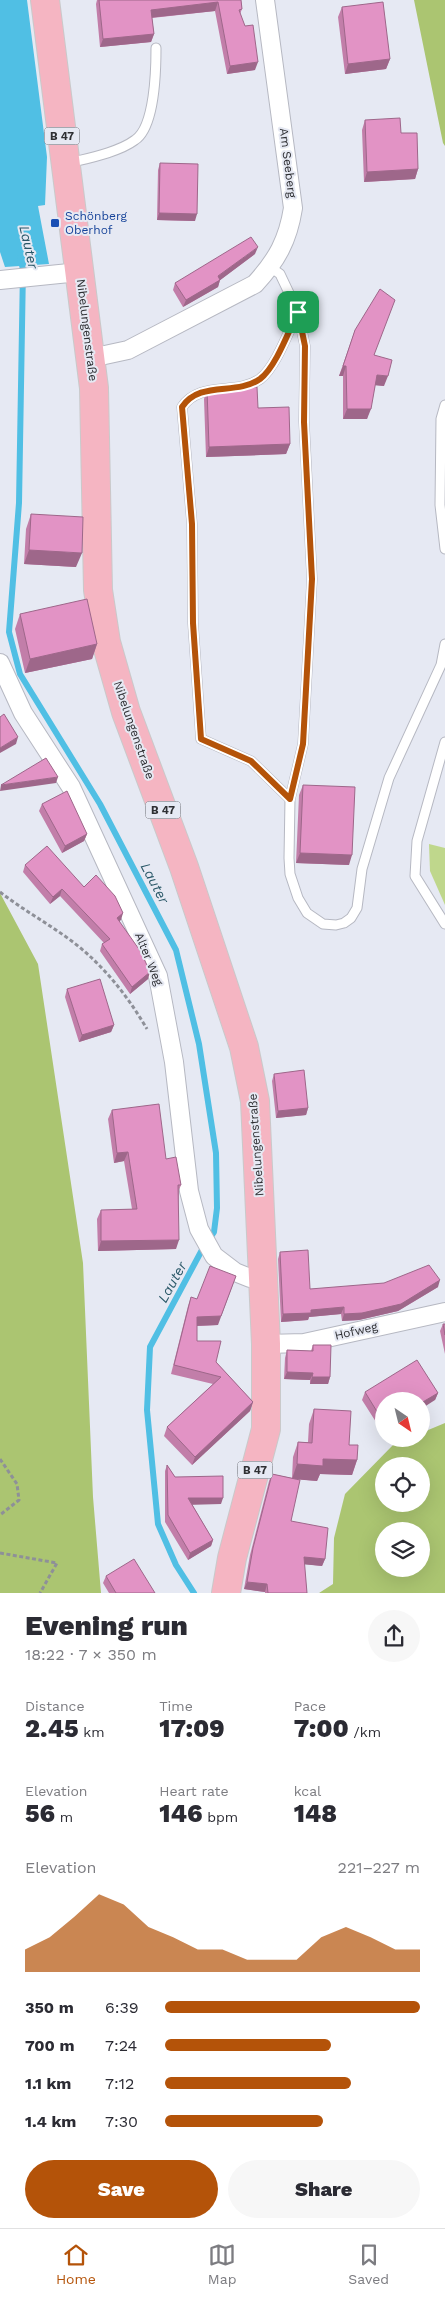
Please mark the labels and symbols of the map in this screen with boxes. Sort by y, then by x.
street label: Am Seeberg [277,127,299,199]
road number: B 47 [44,128,80,144]
place label: Schönberg Oberhof [65,209,128,237]
marker: Schönberg Oberhof [49,217,61,229]
water label: Lauter [16,224,42,271]
street label: Nibelungenstraße [74,278,100,382]
pin [277,291,319,333]
street label: Nibelungenstraße [111,679,157,781]
road number: B 47 [146,802,180,818]
water label: Lauter [138,860,173,907]
street label: Alter Weg [132,930,166,988]
street label: Nibelungenstraße [245,1093,267,1197]
water label: Lauter [154,1258,190,1305]
street label: Hofweg [333,1319,379,1343]
north arrow [375,1392,430,1448]
road number: B 47 [238,1462,272,1478]

